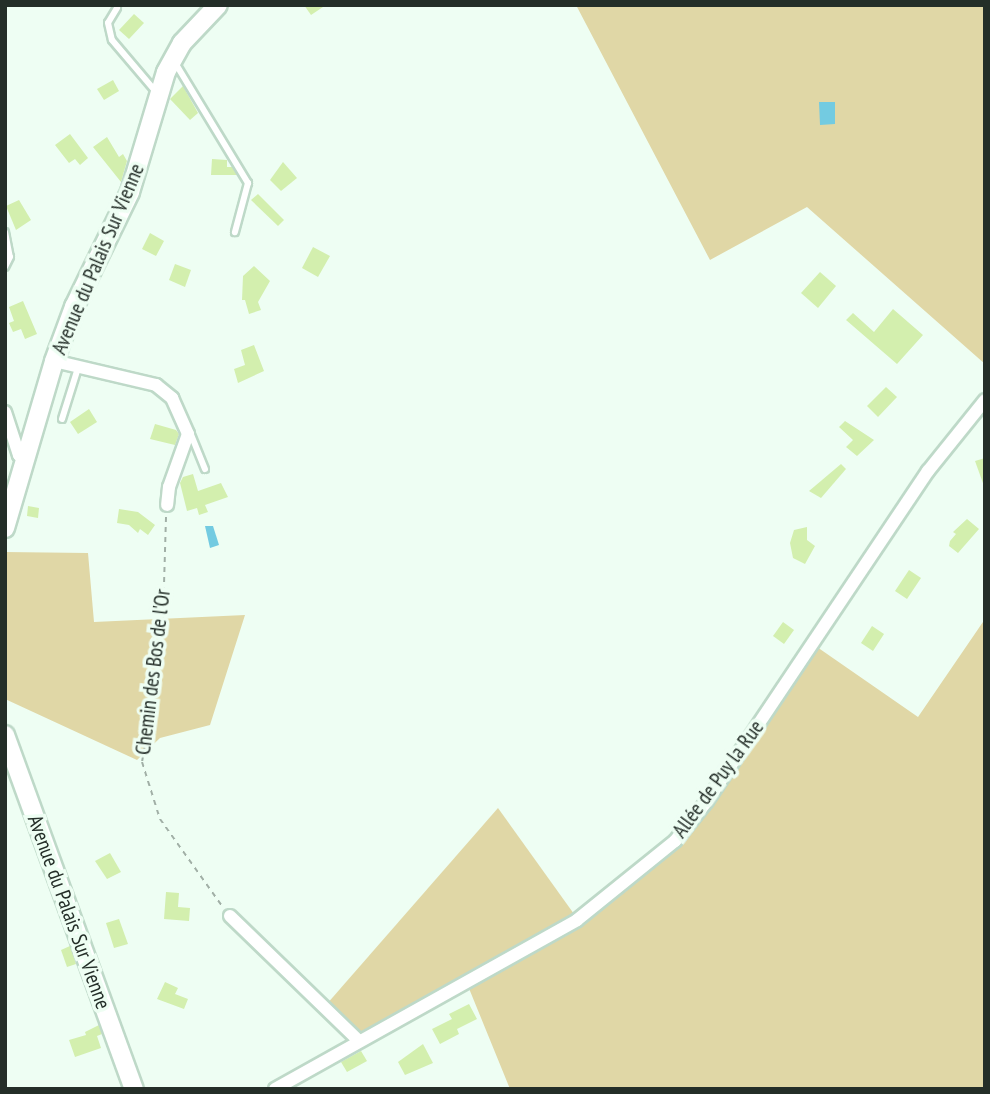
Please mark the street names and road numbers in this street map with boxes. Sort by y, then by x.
street label: Avenue du Palais Sur Vienne [46,160,150,358]
street label: Chemin des Bos de l'Or [130,588,176,756]
street label: Allée de Puy la Rue [667,715,769,843]
street label: Avenue du Palais Sur Vienne [22,811,116,1013]

